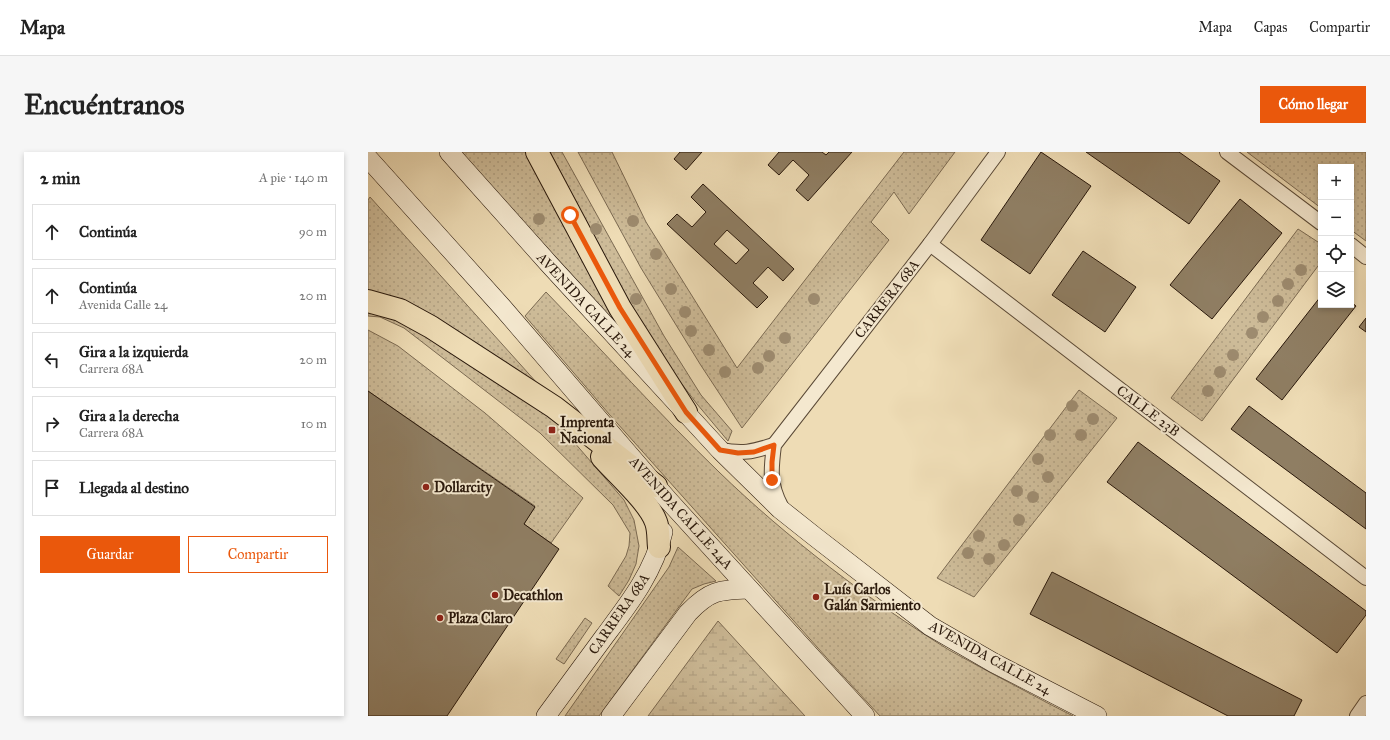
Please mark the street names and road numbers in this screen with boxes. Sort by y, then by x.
street label: AVENIDA CALLE 24 [533,248,640,362]
street label: CARRERA 68A [851,256,923,342]
street label: CALLE 23B [1113,382,1183,440]
street label: AVENIDA CALLE 24A [625,452,737,573]
street label: CARRERA 68A [585,570,654,658]
street label: AVENIDA CALLE 24 [925,617,1055,699]

